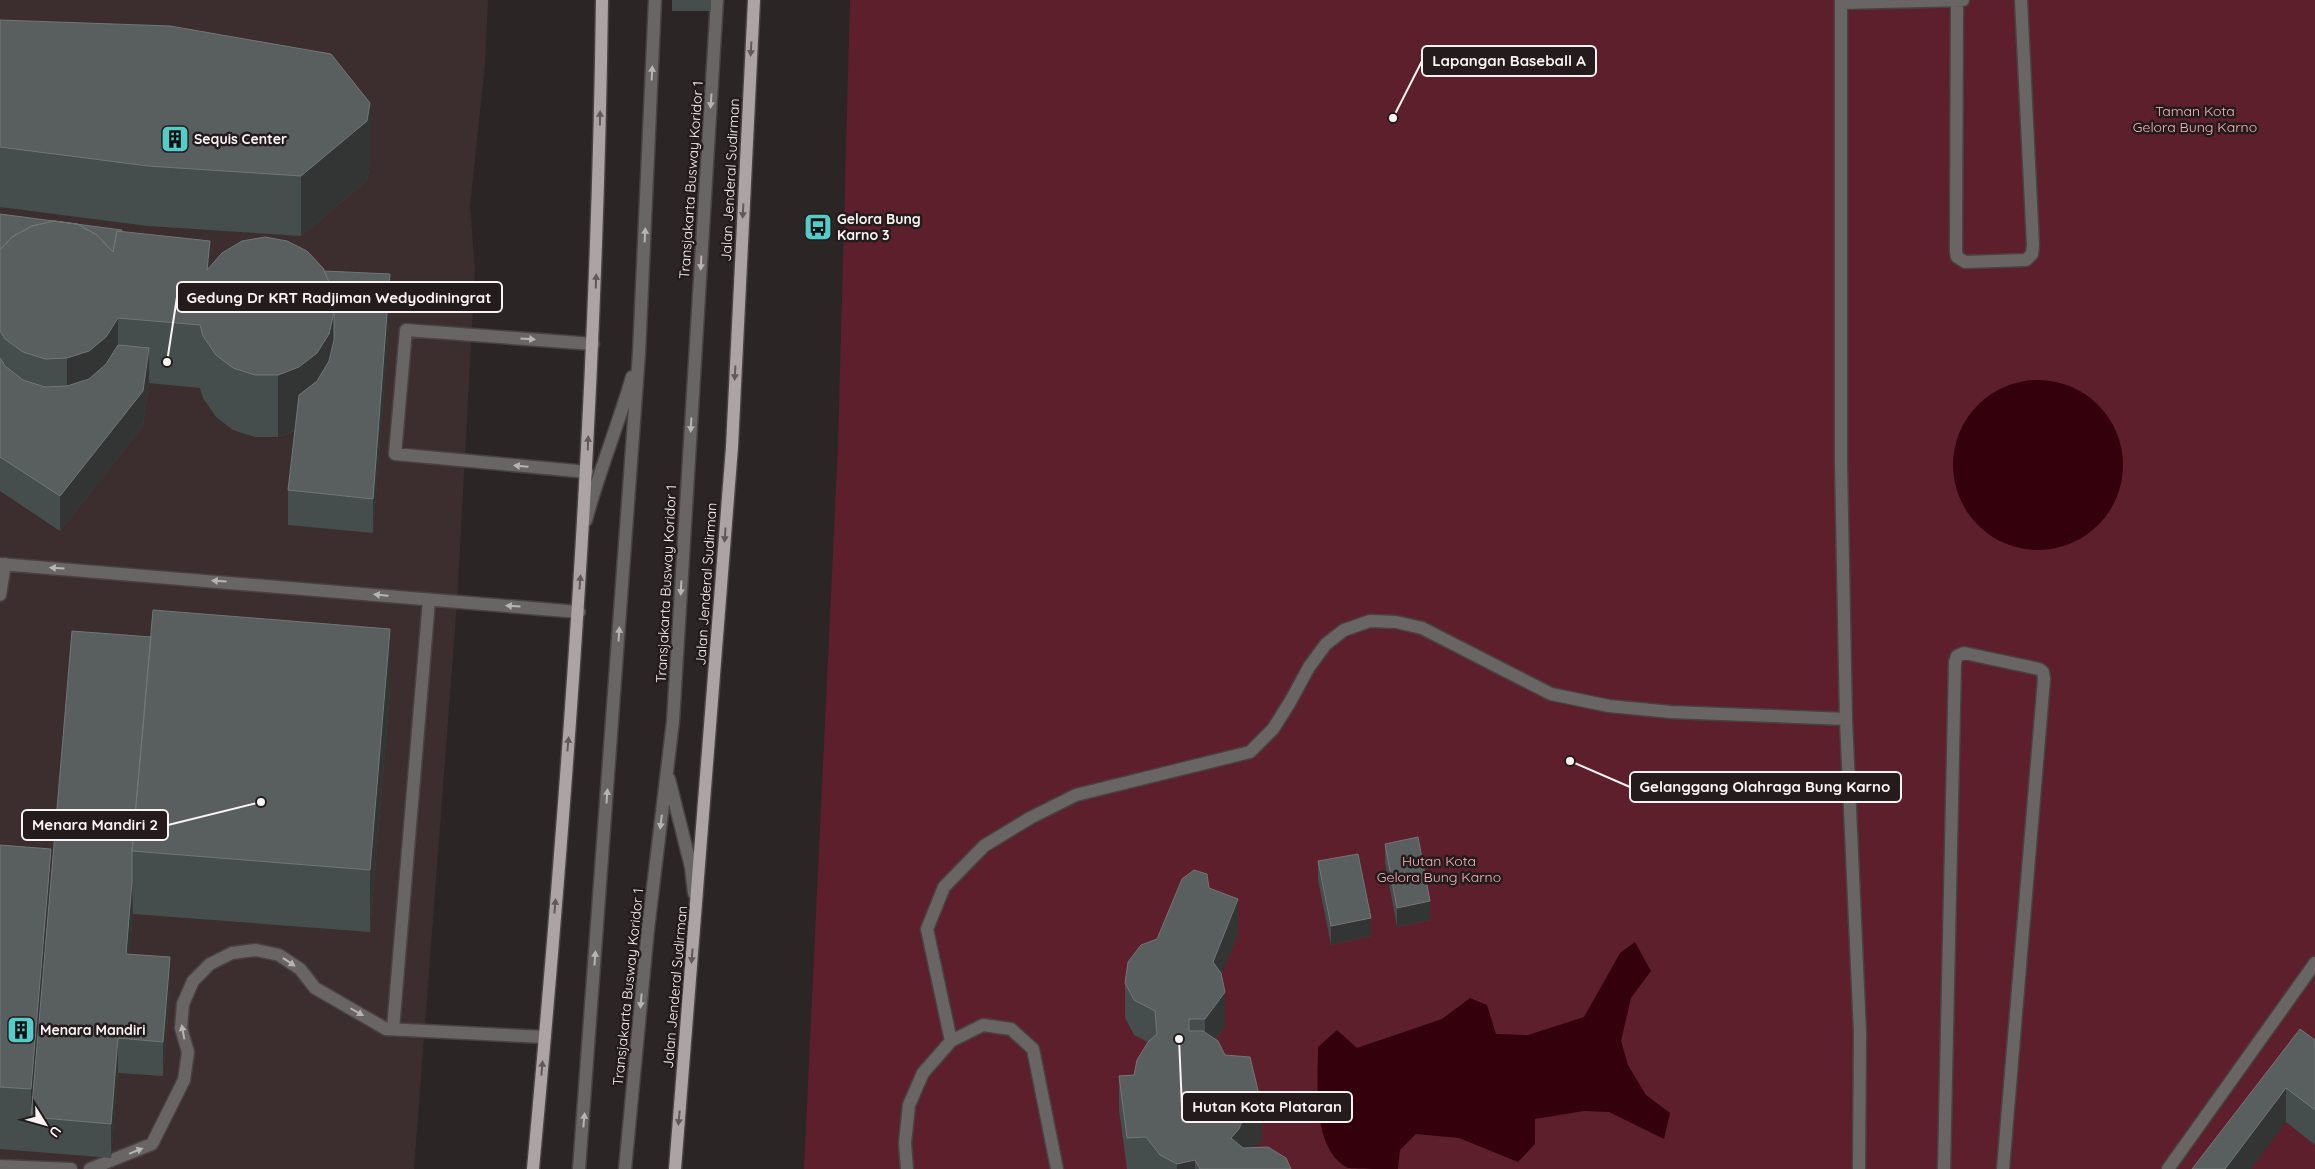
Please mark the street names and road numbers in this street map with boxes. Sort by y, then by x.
street label: Transjakarta Busway Koridor 1 [675,80,707,280]
street label: Jalan Jenderal Sudirman [717,98,743,262]
street label: Transjakarta Busway Koridor 1 [652,484,680,684]
street label: Jalan Jenderal Sudirman [691,502,721,666]
street label: Transjakarta Busway Koridor 1 [609,887,647,1087]
street label: Jalan Jenderal Sudirman [659,905,691,1069]

